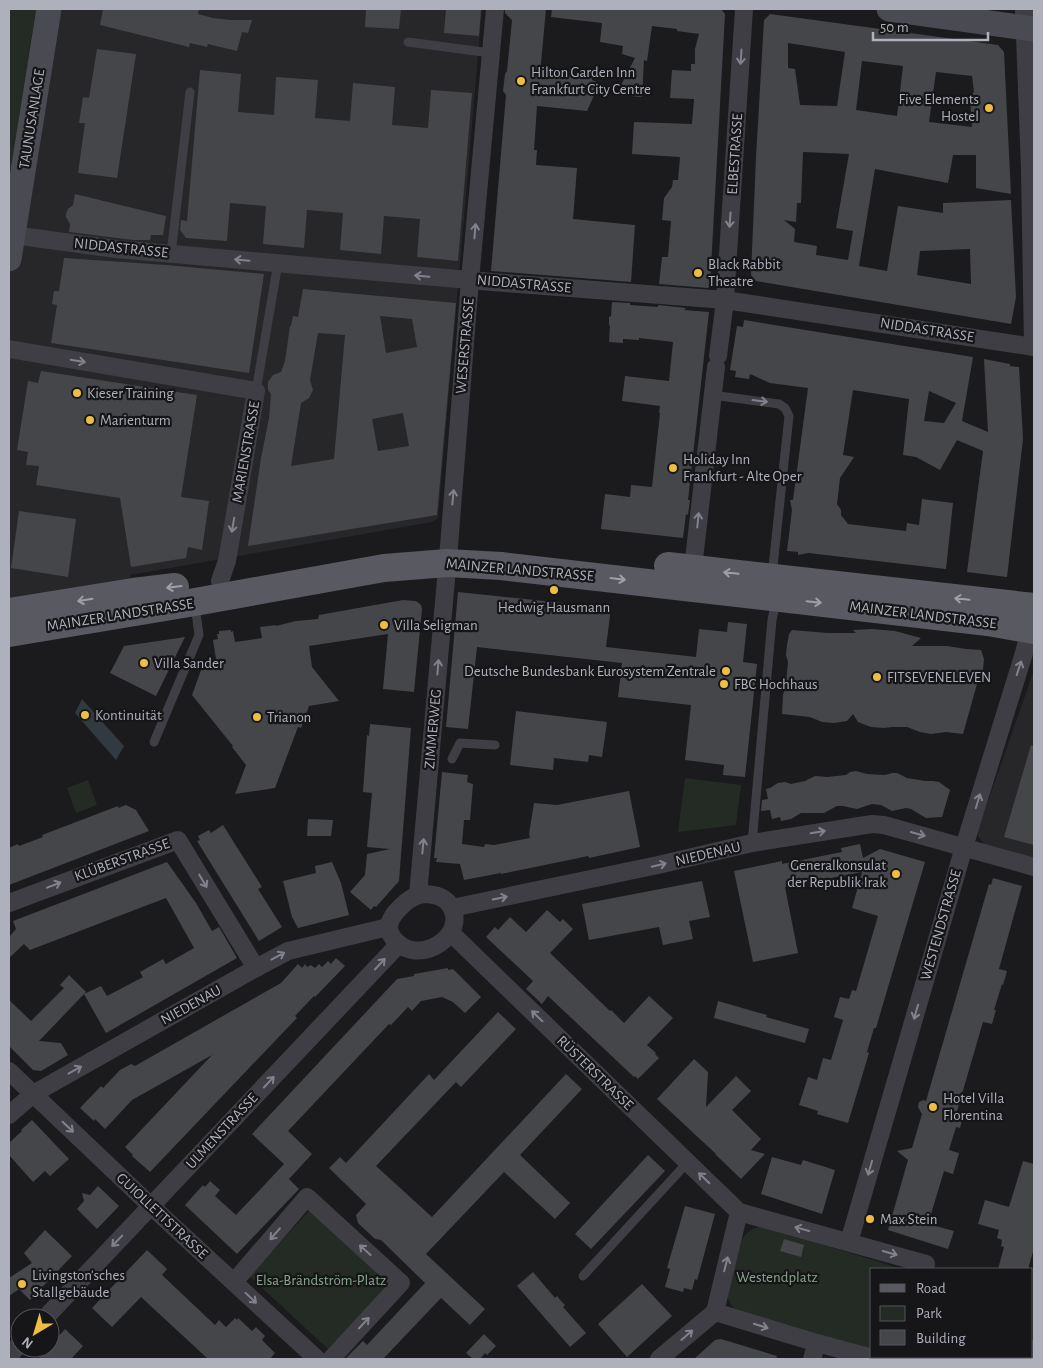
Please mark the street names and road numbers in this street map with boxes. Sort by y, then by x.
street label: TAUNUSANLAGE [17,68,47,170]
street label: ELBESTRASSE [725,113,745,195]
street label: NIDDASTRASSE [73,236,169,260]
street label: NIDDASTRASSE [476,272,572,296]
street label: WESERSTRASSE [453,298,477,394]
street label: NIDDASTRASSE [879,315,975,345]
street label: MARIENSTRASSE [230,400,262,504]
street label: MAINZER LANDSTRASSE [446,556,594,584]
street label: MAINZER LANDSTRASSE [46,596,194,634]
street label: MAINZER LANDSTRASSE [849,599,997,631]
street label: ZIMMERWEG [422,688,444,770]
street label: KLÜBERSTRASSE [72,834,172,884]
street label: NIEDENAU [674,839,742,869]
street label: WESTENDSTRASSE [918,868,964,982]
street label: NIEDENAU [158,982,224,1028]
street label: RÜSTERSTRASSE [554,1032,637,1113]
street label: ULMENSTRASSE [183,1090,261,1172]
street label: GUIOLLETTSTRASSE [114,1170,210,1262]

